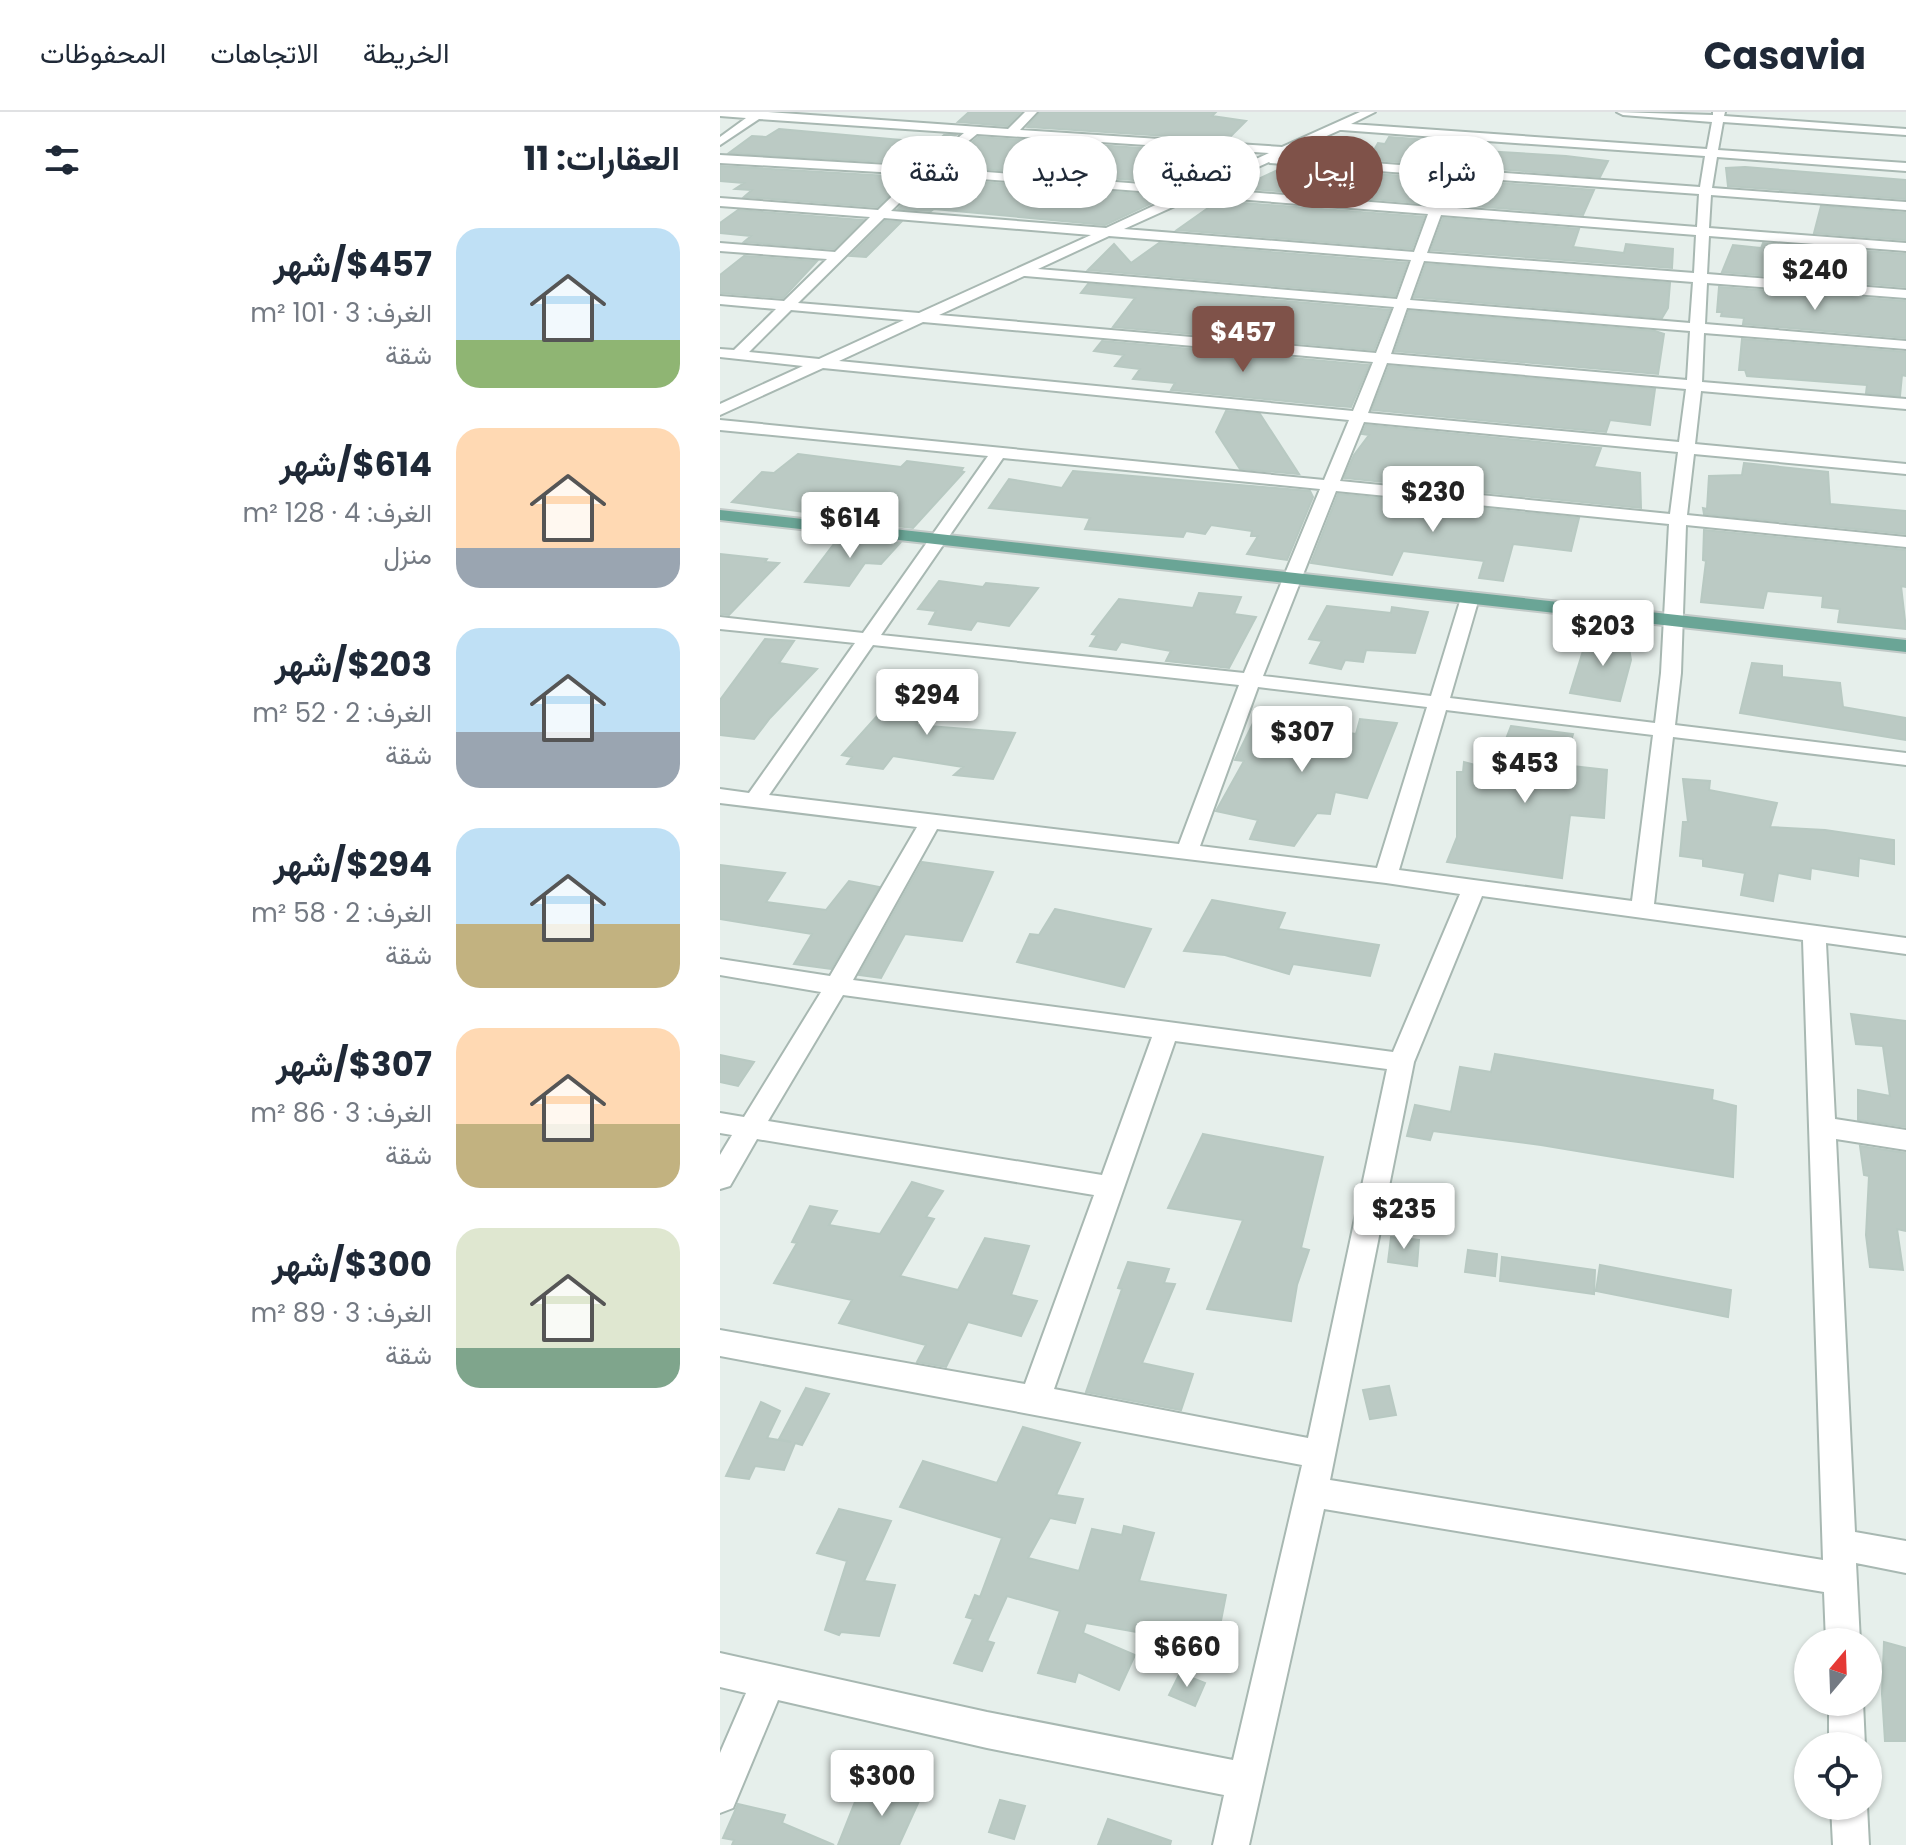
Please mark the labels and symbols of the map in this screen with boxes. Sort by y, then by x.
pin: $240 [1768,244,1862,312]
pin: $457 [1196,306,1290,374]
pin: $230 [1386,466,1480,534]
pin: $614 [803,492,897,560]
pin: $203 [1556,600,1650,668]
pin: $294 [880,669,974,737]
pin: $307 [1255,706,1349,774]
pin: $453 [1478,737,1572,805]
pin: $235 [1357,1183,1451,1251]
pin: $660 [1140,1621,1234,1689]
north arrow [1794,1628,1882,1716]
pin: $300 [835,1750,929,1818]

